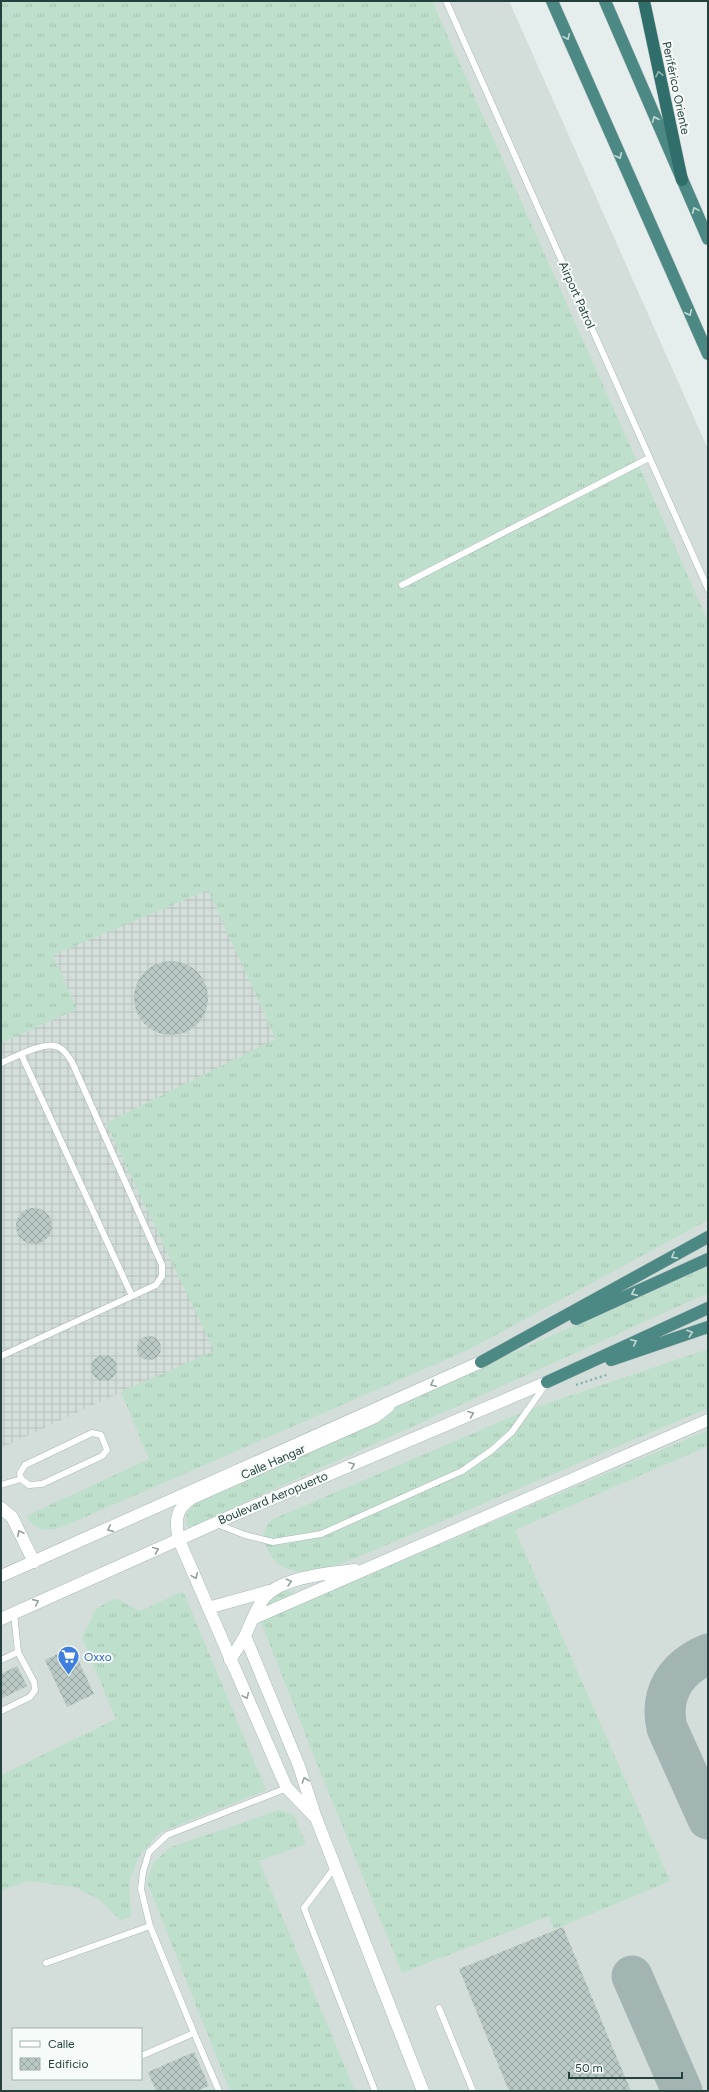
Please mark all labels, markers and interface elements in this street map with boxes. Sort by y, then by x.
one-way arrow [562,32,570,40]
street label: Periférico Oriente [659,40,693,136]
one-way arrow [655,70,663,77]
one-way arrow [652,115,660,122]
one-way arrow [615,152,623,159]
one-way arrow [692,206,700,214]
street label: Airport Patrol [556,259,598,331]
one-way arrow [684,308,692,316]
one-way arrow [671,1251,678,1259]
one-way arrow [631,1288,638,1296]
one-way arrow [687,1329,694,1338]
one-way arrow [629,1339,637,1347]
one-way arrow [429,1379,437,1387]
one-way arrow [467,1411,475,1419]
street label: Calle Hangar [239,1442,307,1482]
one-way arrow [347,1462,355,1470]
street label: Boulevard Aeropuerto [216,1469,330,1527]
one-way arrow [106,1524,114,1532]
one-way arrow [17,1530,25,1537]
one-way arrow [152,1547,159,1555]
one-way arrow [190,1572,198,1579]
one-way arrow [286,1578,293,1587]
one-way arrow [32,1599,40,1607]
supermarket icon: Oxxo [56,1644,82,1677]
place label: Oxxo [84,1650,112,1664]
one-way arrow [241,1692,249,1699]
one-way arrow [301,1777,309,1784]
legend [12,2028,142,2080]
text: Calle [48,2037,75,2051]
scale bar [569,2054,682,2080]
text: Edificio [48,2057,88,2071]
text: 50 m [575,2061,603,2075]

